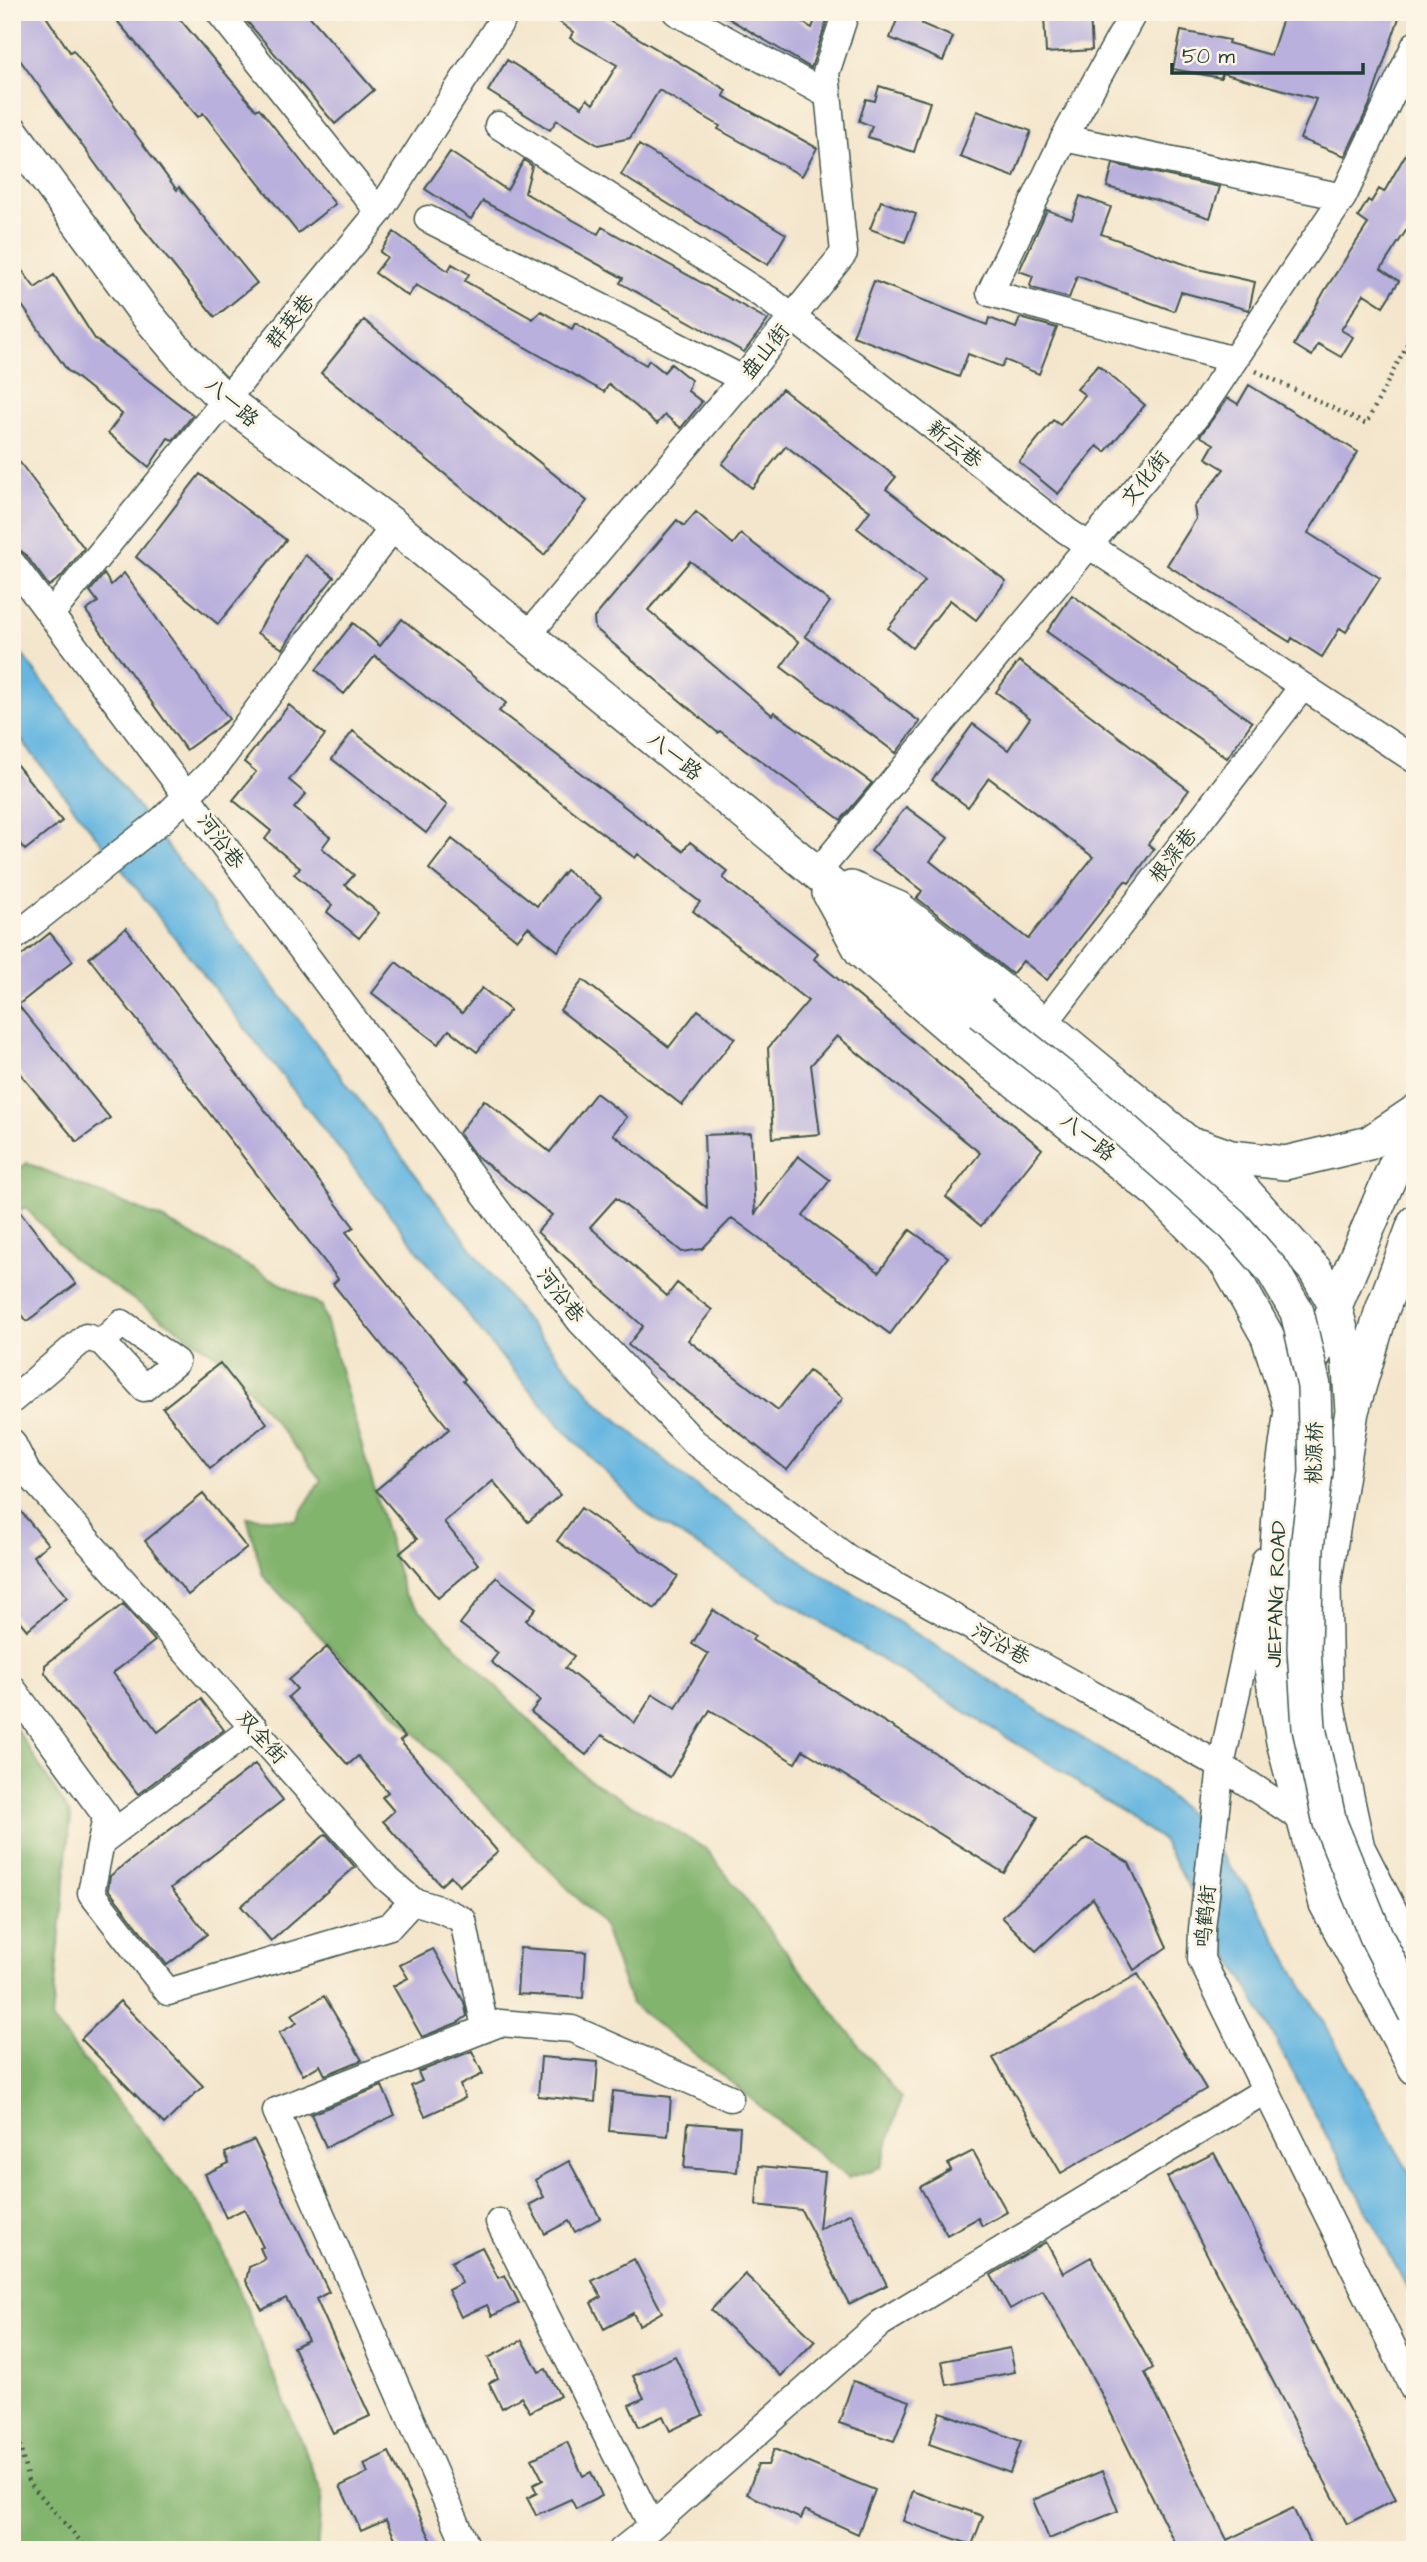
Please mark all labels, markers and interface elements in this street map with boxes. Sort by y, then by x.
scale bar [1172,32,1362,76]
text: 50 m [1182,42,1236,71]
street label: 群英巷 [259,288,321,355]
street label: 盘山街 [734,318,796,385]
street label: 八一路 [198,371,265,434]
street label: 新云巷 [921,414,988,475]
street label: 文化街 [1114,445,1176,512]
street label: 八一路 [641,725,708,787]
street label: 河沿巷 [190,807,251,875]
street label: 根深巷 [1143,822,1204,889]
street label: 八一路 [1054,1107,1121,1168]
street label: 河沿巷 [530,1262,591,1329]
street label: 桃源桥 [1299,1421,1330,1485]
street label: JIEFANG ROAD [1259,1520,1294,1668]
street label: 河沿巷 [966,1616,1035,1672]
street label: 双全街 [230,1704,293,1770]
street label: 鸣鹤街 [1188,1883,1223,1949]

